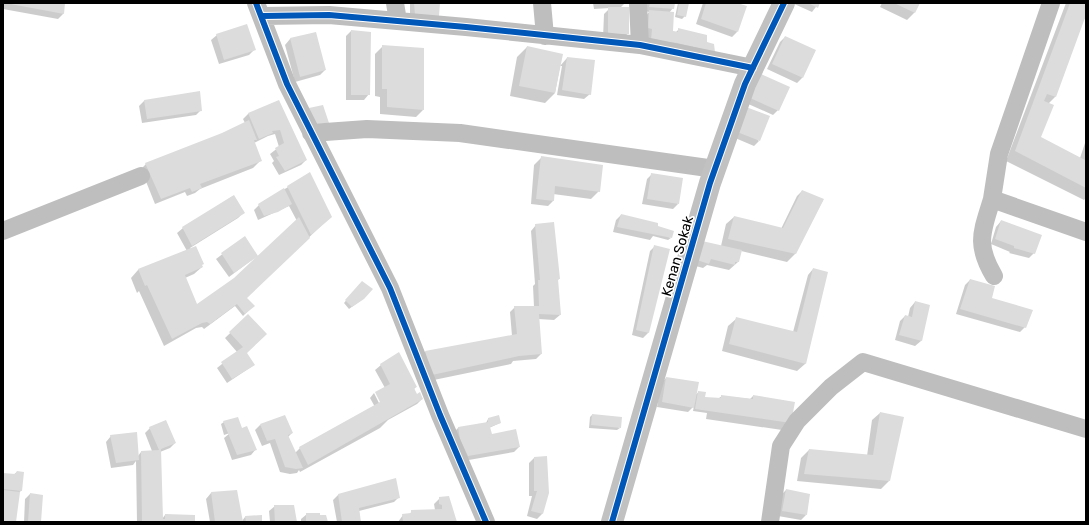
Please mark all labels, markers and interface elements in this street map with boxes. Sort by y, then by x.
street label: Kenan Sokak [658,213,697,298]

